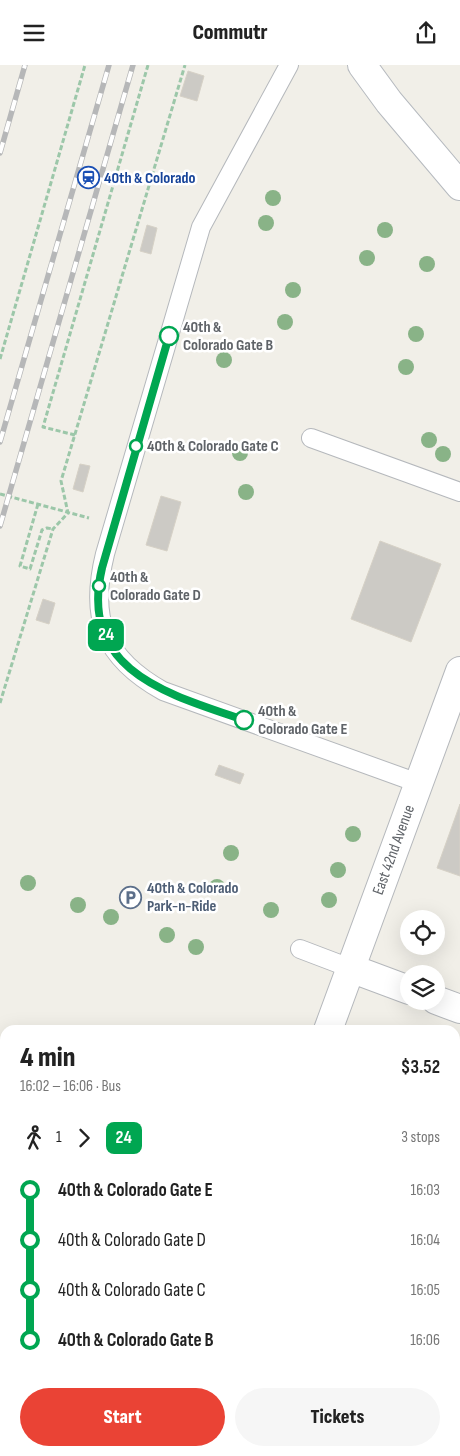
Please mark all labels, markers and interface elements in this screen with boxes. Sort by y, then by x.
icon: menu [20,19,48,47]
text: Commutr [192,19,268,46]
icon: share [412,19,440,47]
station icon: 40th & Colorado [76,166,100,190]
place label: 40th & Colorado [104,169,196,188]
place label: 40th & Colorado Gate B [183,318,273,355]
marker: 40th & Colorado Gate B [159,326,179,346]
place label: 40th & Colorado Gate C [147,437,279,456]
marker: 40th & Colorado Gate C [129,439,143,453]
place label: 40th & Colorado Gate D [110,568,201,605]
marker: 40th & Colorado Gate D [92,579,106,593]
line badge: 24 [84,619,128,651]
text: 24 [98,624,114,645]
place label: 40th & Colorado Gate E [258,702,347,739]
marker: 40th & Colorado Gate E [234,710,254,730]
street label: East 42nd Avenue [369,802,419,898]
place label: 40th & Colorado Park-n-Ride [147,879,239,916]
parking icon: 40th & Colorado Park-n-Ride [119,885,143,909]
map controls [400,910,445,1010]
button: locate [400,910,445,955]
button: layers [400,965,445,1010]
text: 4 min [20,1041,75,1074]
text: $3.52 [401,1056,440,1079]
text: 16:02 – 16:06 · Bus [20,1077,121,1096]
icon: walk [20,1124,48,1152]
icon: forward [70,1124,98,1152]
text: 24 [116,1127,132,1148]
text: 1 [56,1128,62,1147]
text: 3 stops [401,1128,440,1147]
text: 40th & Colorado Gate E [58,1179,213,1202]
text: 16:03 [411,1181,440,1200]
text: 40th & Colorado Gate D [58,1229,206,1252]
text: 16:04 [411,1231,440,1250]
text: 40th & Colorado Gate C [58,1279,206,1302]
text: 16:05 [411,1281,440,1300]
text: 40th & Colorado Gate B [58,1329,214,1352]
text: 16:06 [410,1331,440,1350]
button: Start [20,1388,225,1446]
button: Tickets [235,1388,440,1446]

